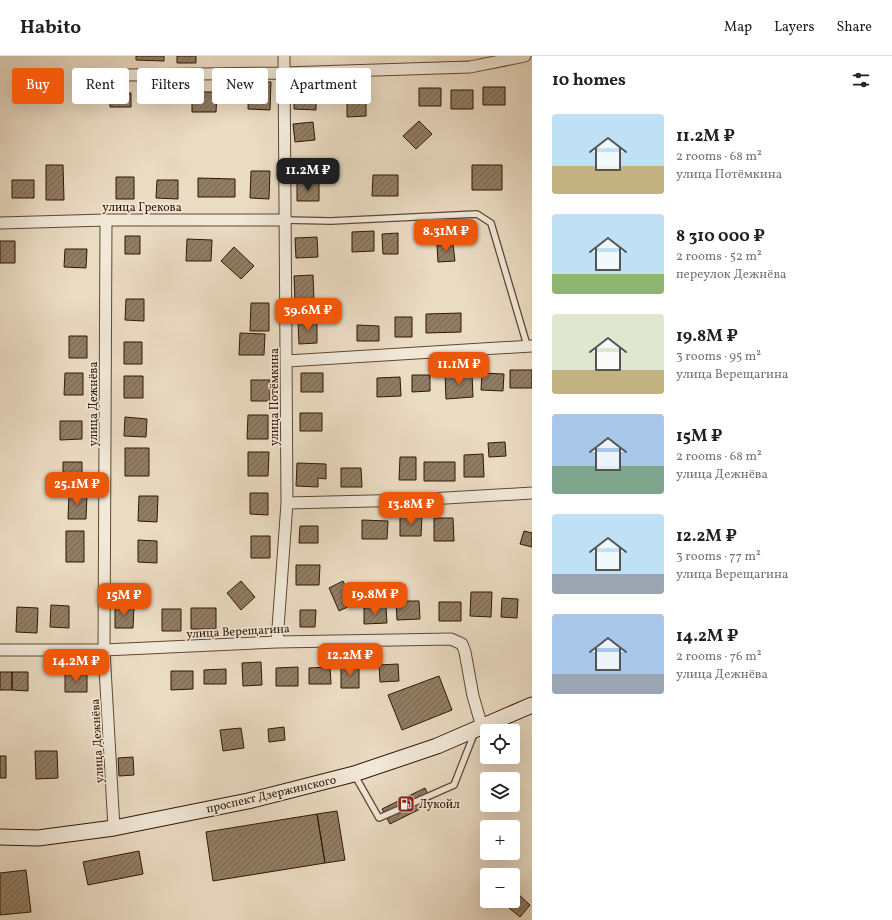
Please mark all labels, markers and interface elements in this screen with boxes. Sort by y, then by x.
text: Habito [20,15,81,41]
text: Map [724,18,752,37]
text: Layers [774,18,814,37]
text: Share [836,18,872,37]
chip: Buy [12,68,64,104]
chip: Rent [72,68,129,104]
chip: Filters [137,68,204,104]
chip: New [212,68,268,104]
chip: Apartment [276,68,371,104]
text: 10 homes [552,69,626,92]
icon: filters [850,69,872,91]
text: 11.2M ₽ [676,125,735,148]
icon: home [584,130,632,178]
text: 2 rooms · 68 m² [676,148,762,166]
pin: 11.2M ₽ [271,158,345,192]
text: 11.2M ₽ [286,162,330,180]
text: улица Потёмкина [676,166,782,184]
street label: улица Грекова [102,200,182,216]
pin: 8.31M ₽ [409,219,483,253]
text: 8.31M ₽ [423,223,469,241]
text: 8 310 000 ₽ [676,225,765,248]
icon: home [584,230,632,278]
text: 2 rooms · 52 m² [676,248,762,266]
text: переулок Дежнёва [676,266,786,284]
pin: 39.6M ₽ [271,298,345,332]
text: 39.6M ₽ [284,302,332,320]
text: 19.8M ₽ [676,325,738,348]
icon: home [584,330,632,378]
street label: улица Потёмкина [267,348,283,446]
text: 3 rooms · 95 m² [676,348,761,366]
pin: 11.1M ₽ [422,352,496,386]
text: 11.1M ₽ [437,356,481,374]
street label: улица Дежнёва [86,362,102,446]
text: улица Верещагина [676,366,788,384]
text: 15M ₽ [676,425,723,448]
icon: home [584,430,632,478]
text: 2 rooms · 68 m² [676,448,762,466]
text: улица Дежнёва [676,466,768,484]
pin: 25.1M ₽ [40,472,114,506]
text: 25.1M ₽ [54,476,100,494]
pin: 13.8M ₽ [374,492,448,526]
text: 13.8M ₽ [388,496,434,514]
text: 12.2M ₽ [676,525,737,548]
icon: home [584,530,632,578]
text: 3 rooms · 77 m² [676,548,761,566]
text: улица Верещагина [676,566,788,584]
pin: 19.8M ₽ [338,582,412,616]
pin: 15M ₽ [96,583,152,617]
text: 19.8M ₽ [351,586,399,604]
text: 15M ₽ [106,587,142,605]
street label: улица Верещагина [186,621,290,643]
text: 14.2M ₽ [676,625,738,648]
icon: home [584,630,632,678]
pin: 12.2M ₽ [313,643,387,677]
text: 12.2M ₽ [327,647,373,665]
text: 2 rooms · 76 m² [676,648,761,666]
pin: 14.2M ₽ [39,649,113,683]
text: 14.2M ₽ [52,653,100,671]
text: улица Дежнёва [676,666,768,684]
street label: улица Дежнёва [88,698,108,784]
map controls [480,724,520,908]
button: locate [480,724,520,764]
street label: проспект Дзержинского [205,772,338,818]
button: layers [480,772,520,812]
fuel station icon: Лукойл [396,794,416,814]
place label: Лукойл [419,797,460,813]
button: + [480,820,520,860]
button: − [480,868,520,908]

